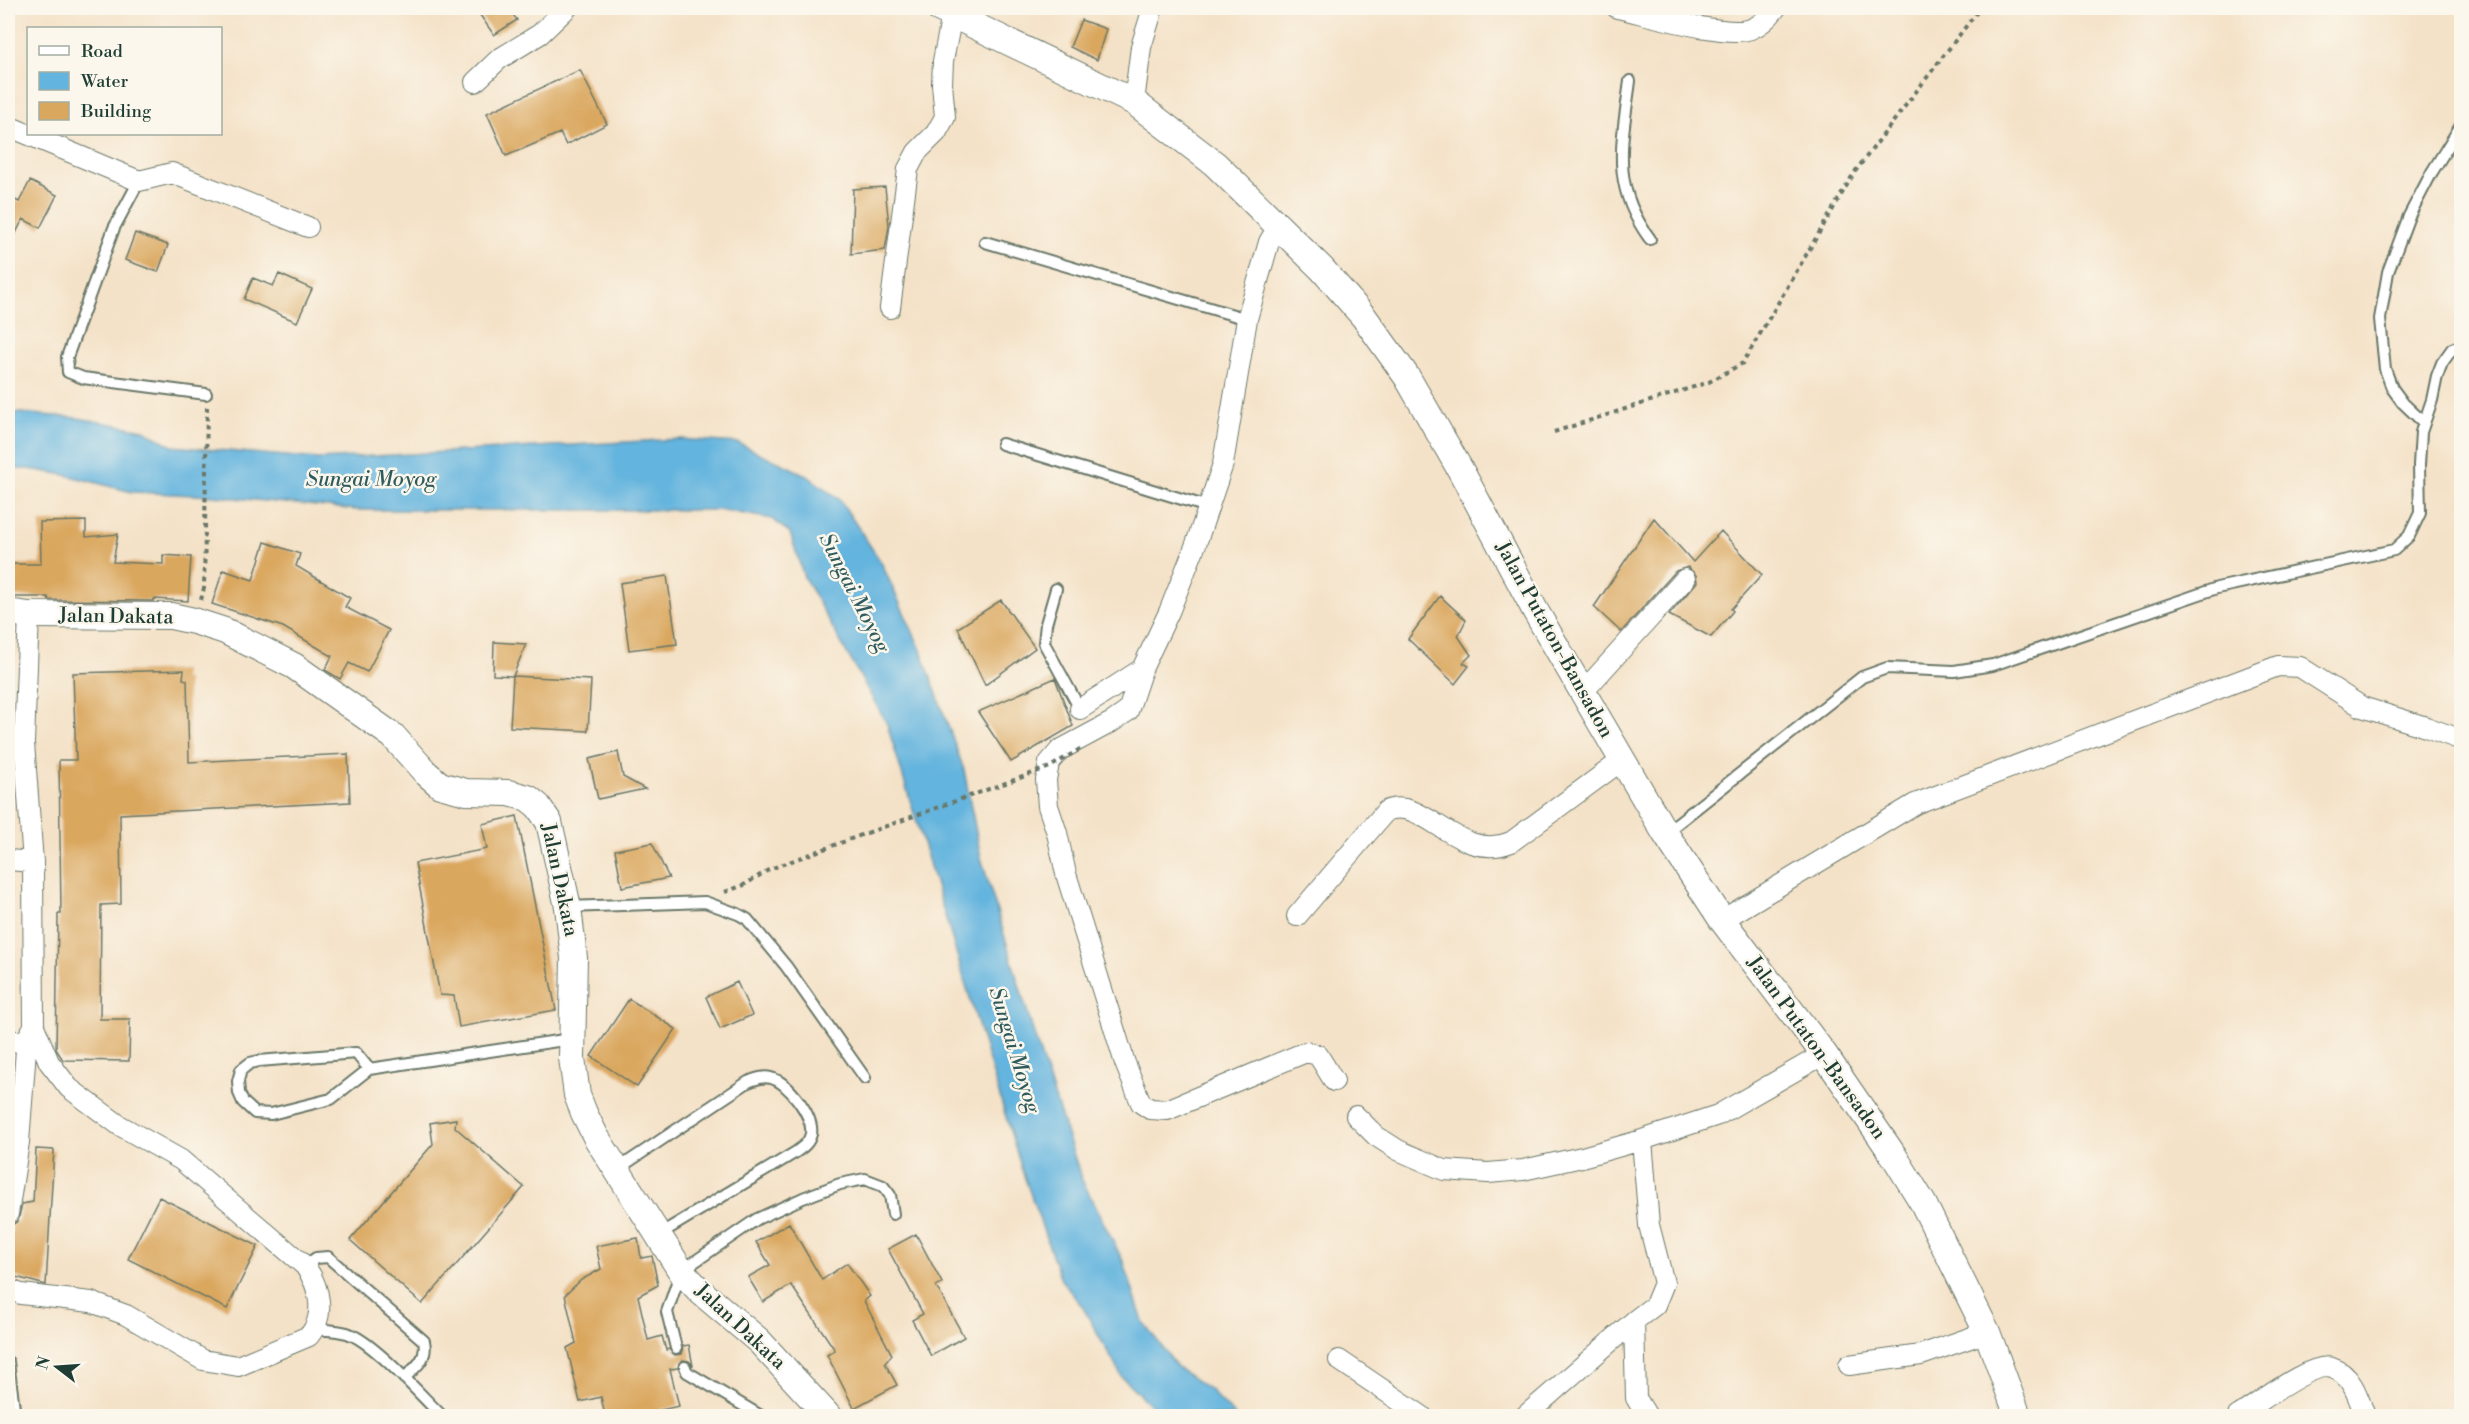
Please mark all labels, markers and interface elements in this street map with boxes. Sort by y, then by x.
legend [27,27,222,135]
text: Road [81,40,124,63]
text: Water [80,70,129,93]
text: Building [80,100,152,123]
water label: Sungai Moyog [306,467,437,493]
water label: Sungai Moyog [813,529,896,658]
street label: Jalan Putaton-Bansadon [1489,536,1619,743]
street label: Jalan Dakata [57,603,175,631]
street label: Jalan Dakata [535,820,583,940]
street label: Jalan Putaton-Bansadon [1740,951,1891,1145]
water label: Sungai Moyog [982,984,1046,1117]
street label: Jalan Dakata [689,1278,791,1376]
north arrow [27,1337,87,1397]
text: N [32,1354,55,1372]

